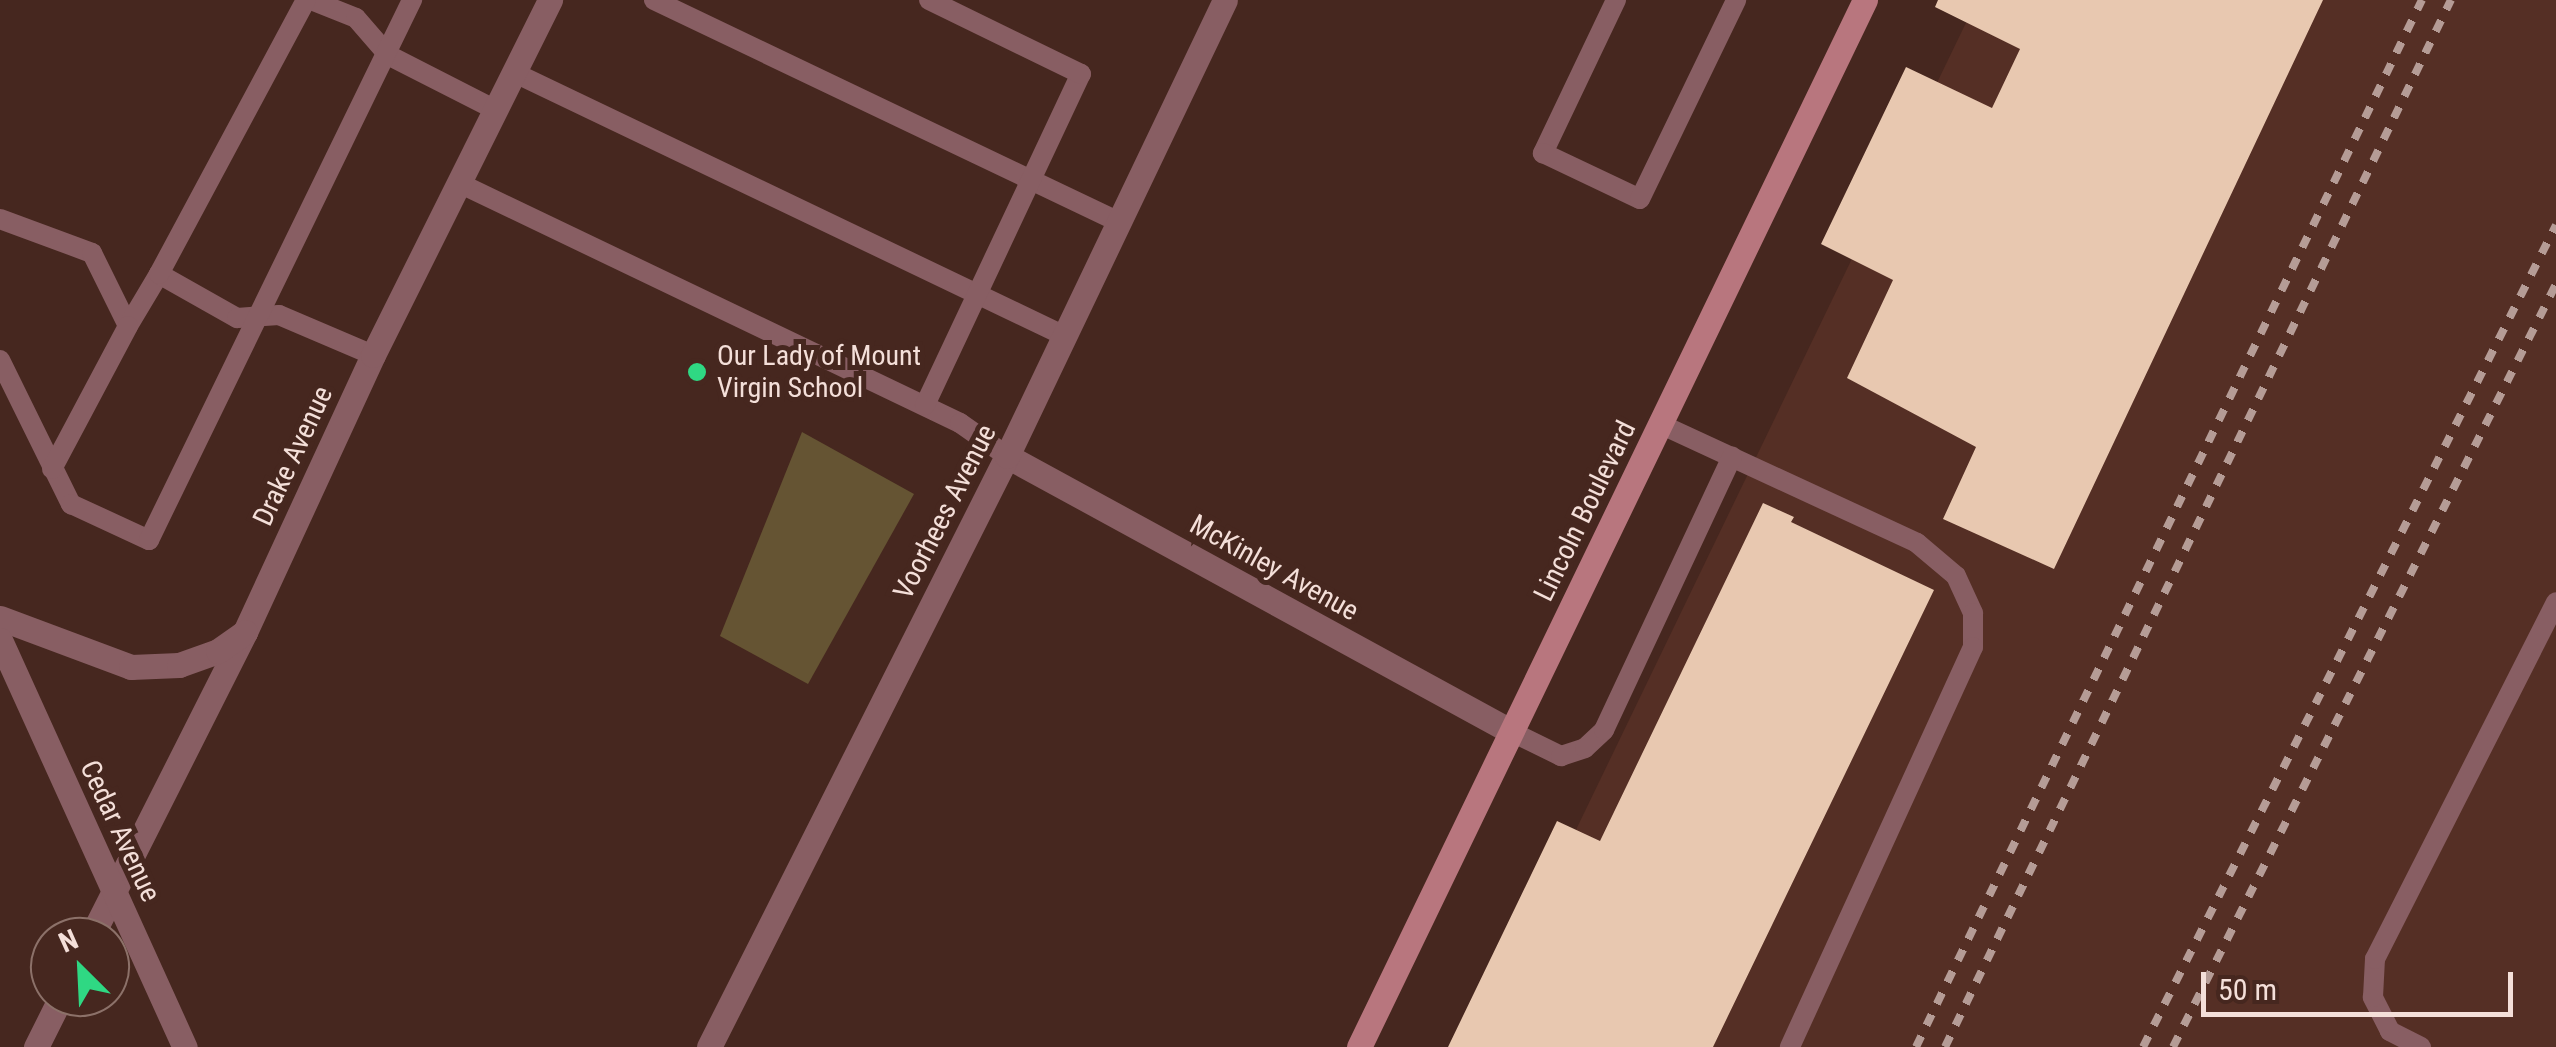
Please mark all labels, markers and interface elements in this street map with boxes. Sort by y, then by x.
place label: Our Lady of Mount Virgin School [717,339,921,405]
marker: Our Lady of Mount Virgin School [686,361,708,383]
street label: Drake Avenue [246,381,340,531]
street label: Lincoln Boulevard [1527,415,1643,607]
street label: Voorhees Avenue [887,419,1003,605]
street label: McKinley Avenue [1184,508,1364,628]
street label: Cedar Avenue [73,755,167,907]
north arrow [30,917,130,1017]
text: N [54,922,83,960]
scale bar [2206,952,2518,1014]
text: 50 m [2218,972,2277,1007]

